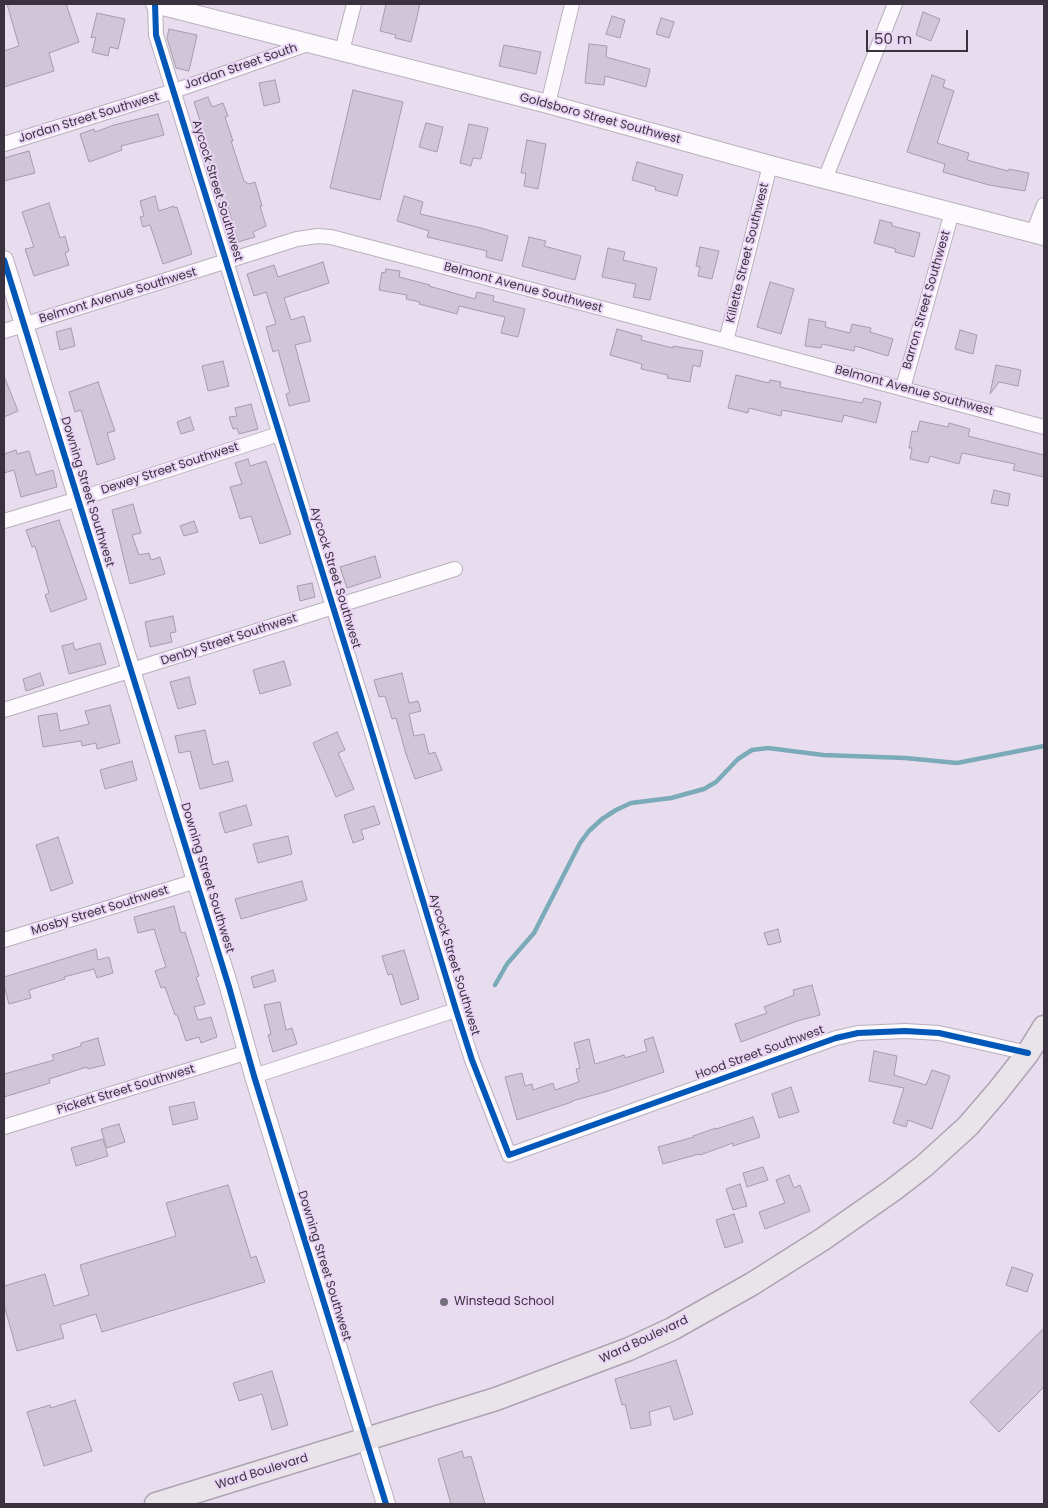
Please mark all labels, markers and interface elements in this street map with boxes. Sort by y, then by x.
scale bar [868,20,970,52]
text: 50 m [874,28,912,49]
street label: Jordan Street South [183,41,299,93]
street label: Jordan Street Southwest [17,90,161,146]
street label: Goldsboro Street Southwest [518,91,682,147]
street label: Aycock Street Southwest [189,119,245,263]
street label: Killette Street Southwest [724,182,772,324]
street label: Barron Street Southwest [900,229,954,371]
street label: Belmont Avenue Southwest [442,260,604,316]
street label: Belmont Avenue Southwest [38,265,198,327]
street label: Belmont Avenue Southwest [833,363,995,419]
street label: Downing Street Southwest [57,415,117,569]
street label: Dewey Street Southwest [99,440,241,498]
street label: Aycock Street Southwest [307,506,363,650]
street label: Denby Street Southwest [159,611,299,669]
street label: Downing Street Southwest [177,801,237,955]
street label: Mosby Street Southwest [29,883,171,939]
street label: Aycock Street Southwest [426,893,482,1037]
street label: Hood Street Southwest [694,1023,826,1083]
street label: Pickett Street Southwest [55,1062,197,1118]
street label: Downing Street Southwest [294,1189,354,1343]
place label: Winstead School [454,1295,554,1309]
marker: Winstead School [438,1296,450,1308]
street label: Ward Boulevard [597,1313,691,1367]
street label: Ward Boulevard [214,1451,310,1493]

